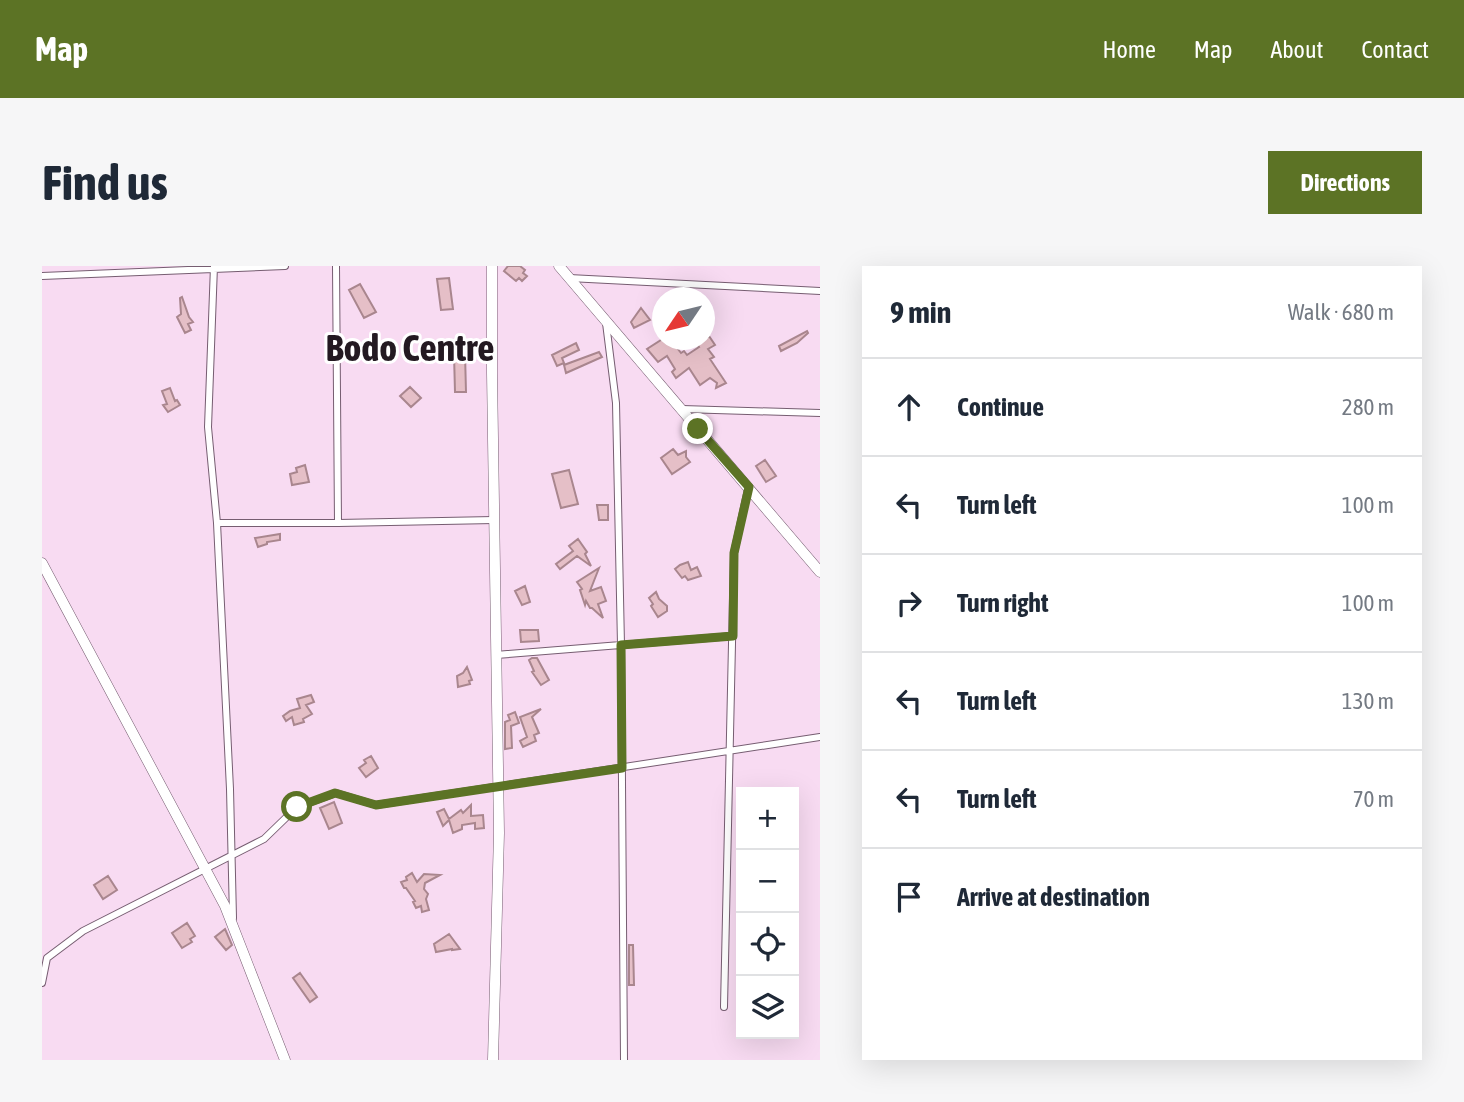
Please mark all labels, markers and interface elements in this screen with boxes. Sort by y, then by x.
text: Map [35,30,88,68]
text: Home [1102,36,1156,63]
text: Map [1194,36,1232,63]
text: About [1270,36,1323,63]
text: Contact [1361,36,1429,63]
button: Directions [1268,151,1422,214]
text: Find us [42,154,168,210]
north arrow [652,287,715,350]
text: 9 min [890,295,951,329]
text: Walk · 680 m [1288,299,1394,325]
district label: Bodo Centre [325,326,495,369]
icon: ahead [890,388,928,426]
text: Continue [957,392,1044,422]
text: 280 m [1342,394,1394,420]
route end [682,413,713,444]
icon: left [890,486,928,524]
text: Turn left [957,490,1037,520]
text: 100 m [1342,492,1394,518]
icon: right [890,584,928,622]
text: Turn right [957,588,1048,618]
text: 100 m [1342,590,1394,616]
icon: left [890,682,928,720]
text: Turn left [957,686,1037,716]
text: 130 m [1342,688,1394,714]
icon: left [890,780,928,818]
text: Turn left [957,784,1037,814]
text: 70 m [1353,786,1394,812]
map controls [736,787,799,1039]
button: + [736,787,799,850]
route start [281,791,312,822]
button: − [736,850,799,913]
icon: arrive [890,878,928,916]
text: Arrive at destination [957,882,1150,912]
button: locate [736,913,799,976]
button: layers [736,976,799,1039]

